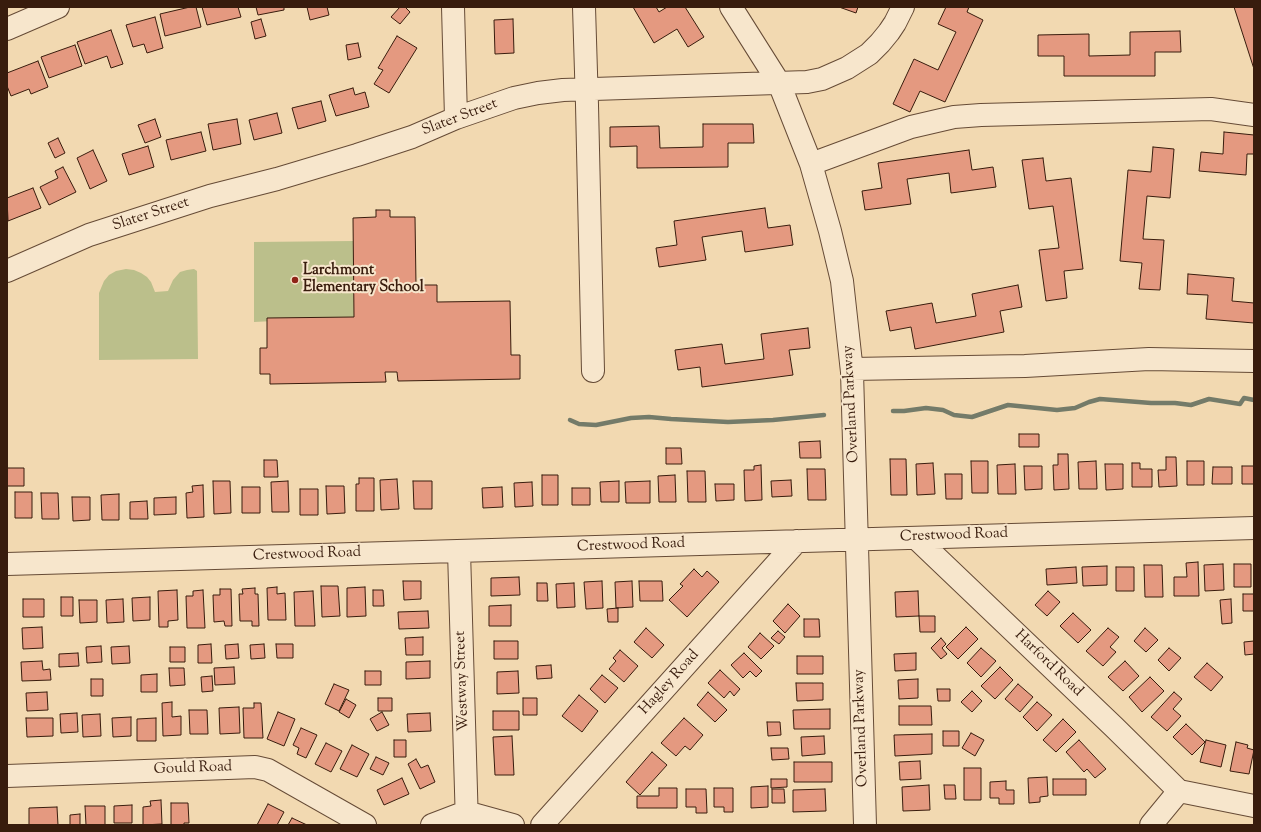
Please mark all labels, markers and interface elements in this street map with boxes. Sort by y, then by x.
street label: Slater Street [420,95,500,141]
street label: Slater Street [110,194,192,236]
place label: Larchmont Elementary School [303,262,424,297]
marker: Larchmont Elementary School [290,275,300,285]
street label: Overland Parkway [840,345,864,463]
street label: Crestwood Road [900,525,1008,547]
street label: Crestwood Road [577,535,685,557]
street label: Crestwood Road [253,544,361,566]
street label: Harford Road [1010,627,1086,701]
street label: Westway Street [452,630,474,732]
street label: Hagley Road [636,647,704,719]
street label: Overland Parkway [851,669,873,787]
street label: Gould Road [153,759,233,779]

